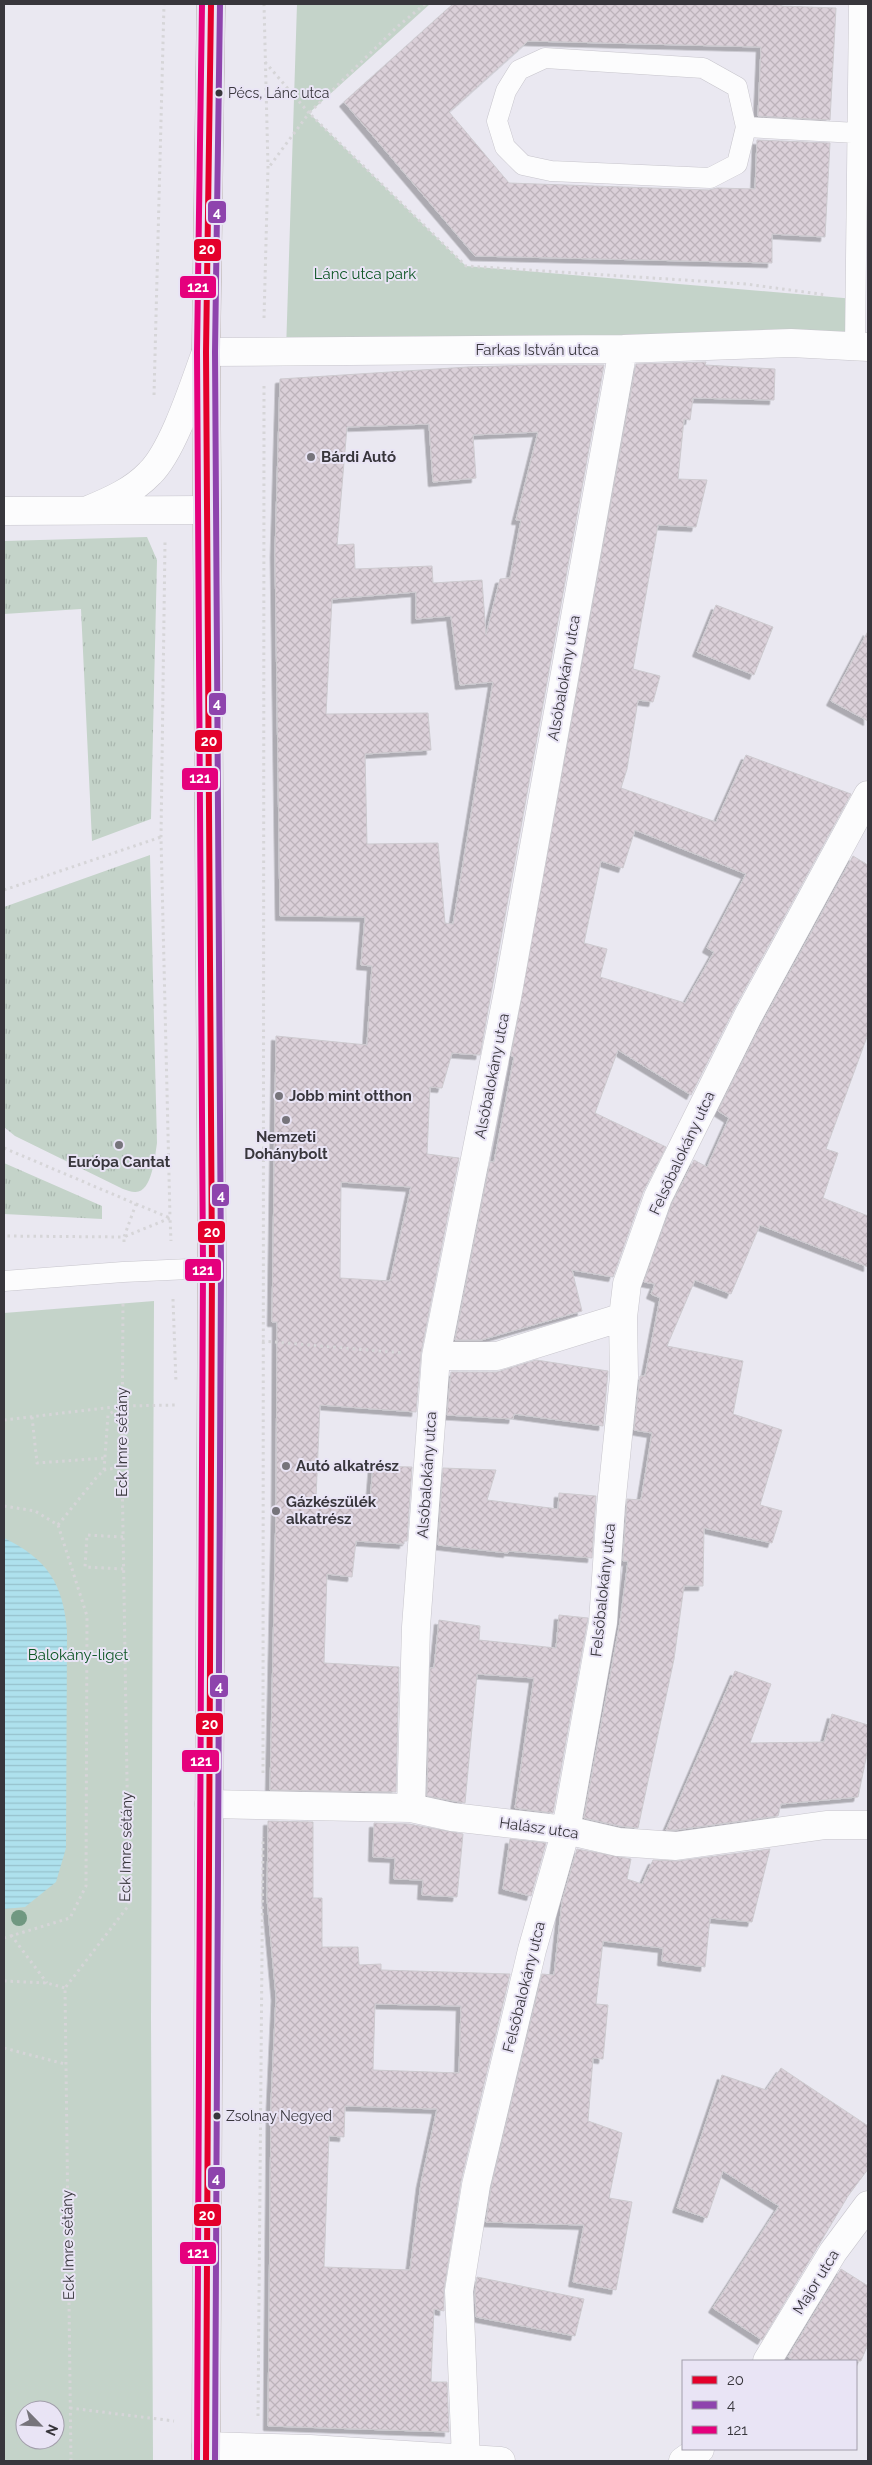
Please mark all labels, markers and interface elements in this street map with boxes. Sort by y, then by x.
place label: Pécs, Lánc utca [228,85,329,101]
marker: Pécs, Lánc utca [214,88,224,98]
line badge: 4 [207,200,227,224]
text: 4 [213,204,221,220]
line badge: 20 [193,238,222,262]
text: 20 [199,241,215,257]
park label: Lánc utca park [314,265,416,283]
line badge: 121 [179,275,217,299]
text: 121 [187,279,209,295]
street label: Farkas István utca [475,341,599,359]
place label: Bárdi Autó [321,448,396,466]
marker: Bárdi Autó [305,451,317,463]
street label: Alsóbalokány utca [544,614,584,742]
line badge: 4 [208,692,227,716]
text: 4 [213,695,221,711]
line badge: 20 [194,729,223,753]
text: 20 [201,733,217,749]
line badge: 121 [181,767,219,791]
text: 121 [189,770,211,786]
street label: Alsóbalokány utca [471,1012,513,1140]
place label: Jobb mint otthon [289,1087,412,1105]
street label: Felsőbalokány utca [645,1088,719,1218]
marker: Jobb mint otthon [273,1090,285,1102]
marker: Nemzeti Dohánybolt [280,1114,292,1126]
place label: Nemzeti Dohánybolt [244,1128,328,1163]
marker: Európa Cantat [113,1139,125,1151]
place label: Európa Cantat [68,1153,171,1171]
line badge: 4 [211,1183,230,1207]
text: 4 [217,1187,225,1203]
line badge: 20 [197,1220,226,1244]
text: 20 [204,1224,220,1240]
line badge: 121 [184,1258,222,1282]
text: 121 [192,1262,214,1278]
street label: Eck Imre sétány [113,1387,131,1497]
street label: Alsóbalokány utca [414,1411,440,1539]
place label: Autó alkatrész [296,1457,399,1475]
marker: Autó alkatrész [280,1460,292,1472]
place label: Gázkészülék alkatrész [286,1493,377,1528]
marker: Gázkészülék alkatrész [270,1505,282,1517]
street label: Felsőbalokány utca [587,1522,619,1658]
park label: Balokány-liget [28,1646,128,1664]
line badge: 4 [209,1674,229,1698]
text: 4 [215,1678,223,1694]
line badge: 20 [195,1712,224,1736]
text: 20 [202,1716,218,1732]
line badge: 121 [181,1749,220,1773]
text: 121 [190,1753,212,1769]
street label: Eck Imre sétány [116,1792,136,1902]
street label: Halász utca [498,1814,580,1842]
street label: Felsőbalokány utca [499,1920,549,2054]
place label: Zsolnay Negyed [226,2108,332,2124]
marker: Zsolnay Negyed [212,2111,222,2121]
line badge: 4 [207,2166,226,2190]
text: 4 [212,2170,220,2186]
street label: Eck Imre sétány [58,2190,78,2300]
line badge: 20 [193,2203,222,2227]
text: 20 [199,2207,215,2223]
line badge: 121 [179,2241,217,2265]
text: 121 [187,2245,209,2261]
street label: Major utca [789,2246,843,2318]
legend [682,2360,857,2450]
text: 20 [727,2371,744,2389]
text: 4 [727,2396,735,2414]
north arrow [15,2400,65,2450]
text: 121 [727,2421,748,2439]
text: N [42,2422,61,2438]

